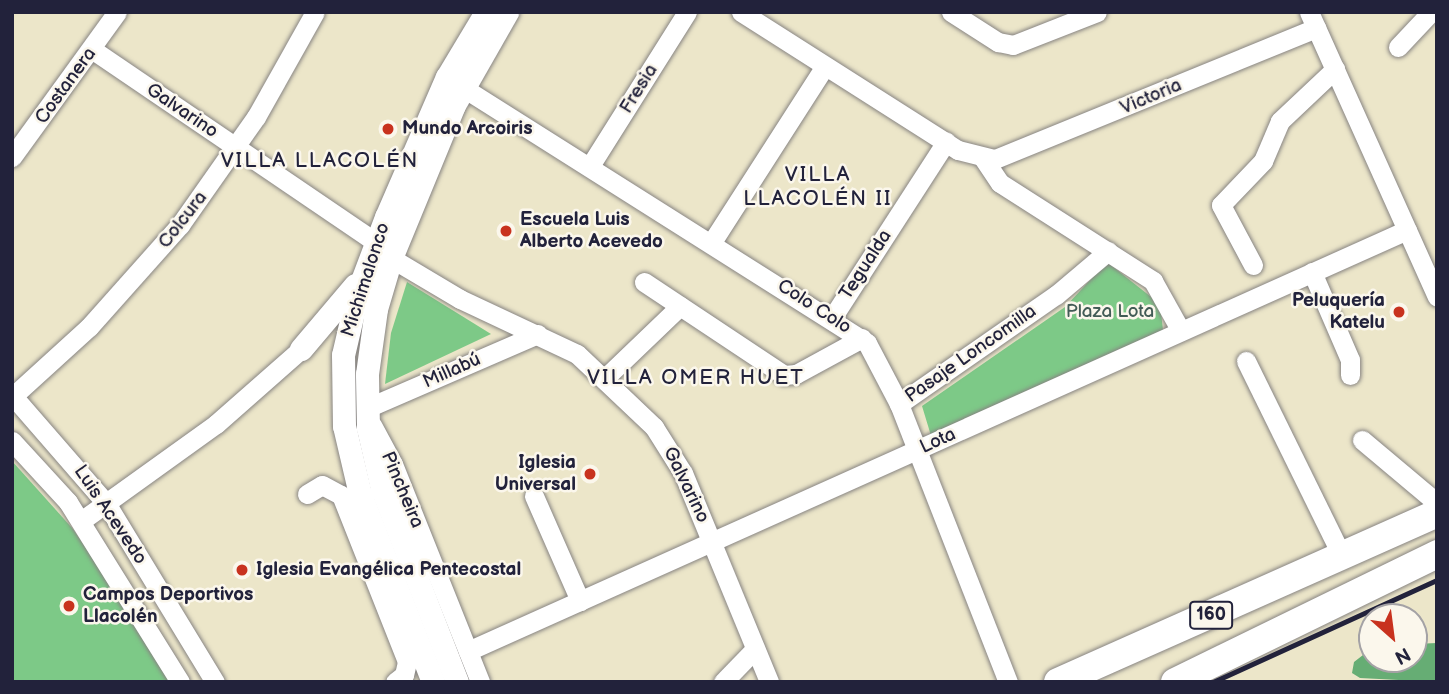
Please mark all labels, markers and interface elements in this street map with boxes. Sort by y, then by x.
street label: Costanera [31,43,101,129]
street label: Fresia [615,60,663,118]
street label: Victoria [1117,74,1185,120]
street label: Galvarino [142,79,222,143]
place label: Mundo Arcoiris [402,118,533,140]
marker: Mundo Arcoiris [380,121,396,137]
district label: VILLA LLACOLÉN [222,148,418,174]
district label: VILLA LLACOLÉN II [745,162,891,212]
street label: Colcura [154,187,212,253]
place label: Escuela Luis Alberto Acevedo [520,209,663,253]
street label: Michimalonco [337,220,395,340]
marker: Escuela Luis Alberto Acevedo [498,223,514,239]
street label: Tegualda [835,226,897,304]
street label: Colo Colo [773,275,855,339]
place label: Peluquería Katelu [1292,290,1385,334]
street label: Pasaje Loncomilla [901,300,1041,408]
park label: Plaza Lota [1066,301,1154,323]
marker: Peluquería Katelu [1391,304,1407,320]
street label: Millabú [420,348,484,394]
district label: VILLA OMER HUET [589,365,803,391]
street label: Lota [916,423,960,459]
street label: Galvarino [658,443,714,527]
street label: Pincheira [376,448,428,532]
place label: Iglesia Universal [495,452,576,496]
street label: Luis Acevedo [68,461,152,569]
marker: Iglesia Universal [582,466,598,482]
place label: Iglesia Evangélica Pentecostal [256,559,521,581]
marker: Iglesia Evangélica Pentecostal [234,562,250,578]
place label: Campos Deportivos Llacolén [83,584,253,628]
marker: Campos Deportivos Llacolén [61,598,77,614]
road number: 160 [1188,600,1234,630]
north arrow [1358,603,1428,673]
text: N [1390,642,1414,669]

